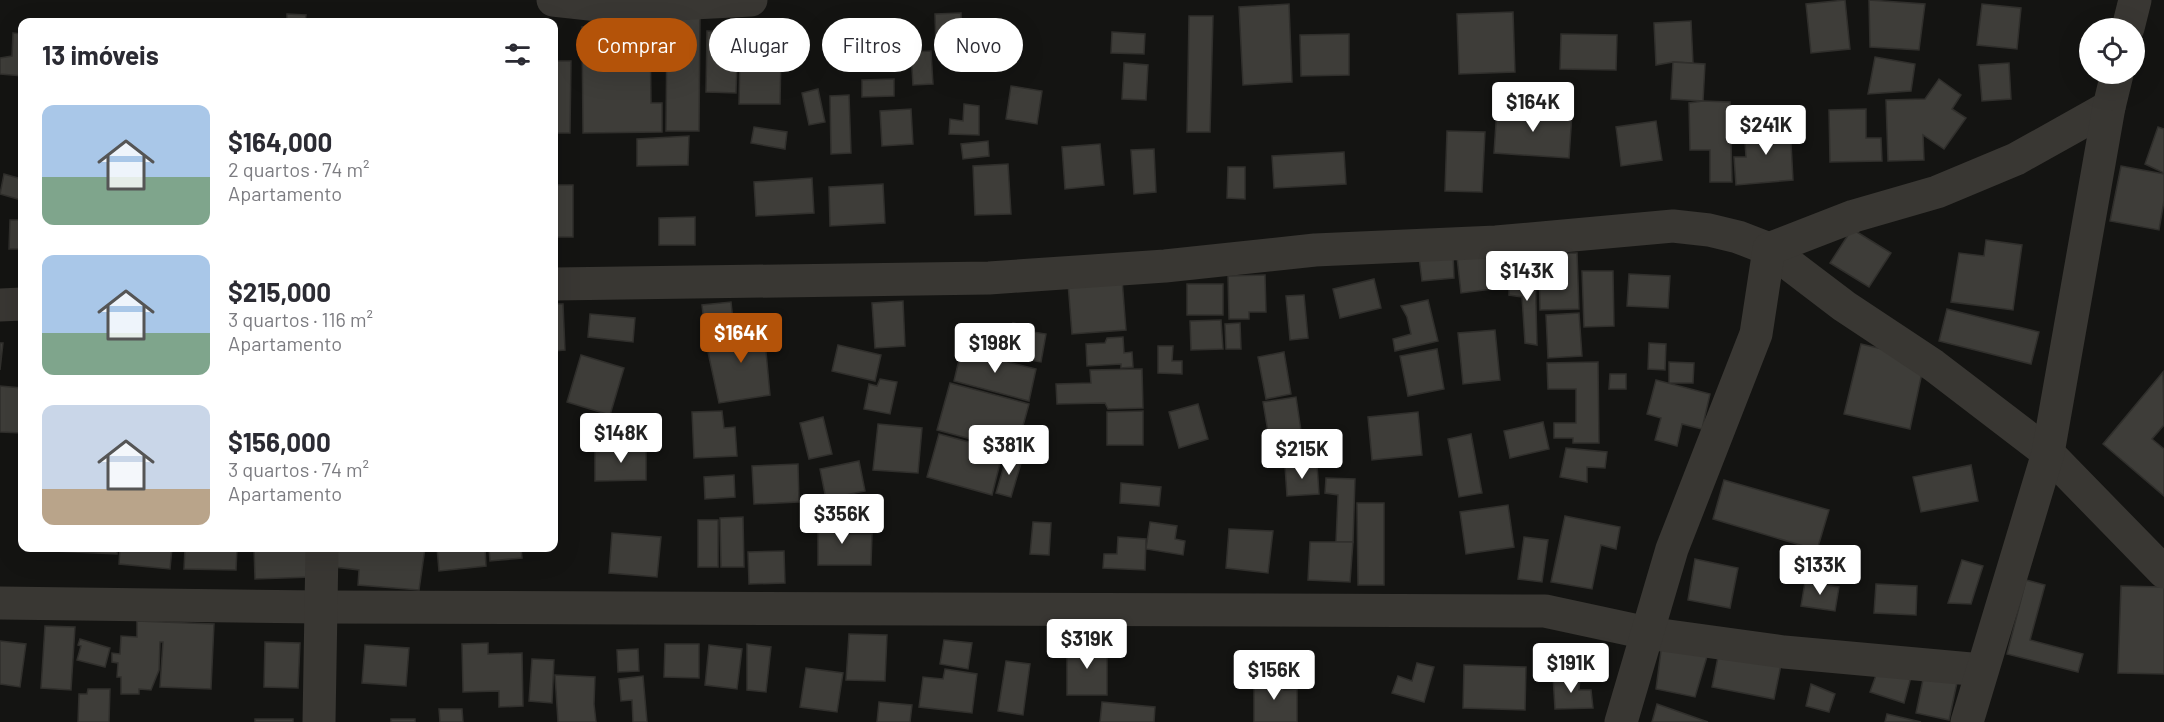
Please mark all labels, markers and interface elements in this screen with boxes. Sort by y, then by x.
chip: Comprar [576,18,697,72]
chip: Alugar [709,18,810,72]
chip: Filtros [822,18,922,72]
chip: Novo [934,18,1023,72]
map controls [2079,18,2145,84]
button: locate [2079,18,2145,84]
icon: filters [501,38,534,71]
text: 13 imóveis [42,39,159,70]
pin: $164K [1491,82,1575,133]
text: $164K [1506,89,1560,113]
pin: $241K [1724,105,1808,156]
text: $241K [1740,112,1792,136]
text: $164,000 [228,126,332,157]
icon: home [90,129,162,201]
text: 2 quartos · 74 m² [228,157,370,181]
text: Apartamento [228,181,342,205]
pin: $143K [1485,251,1569,302]
text: $143K [1500,258,1554,282]
text: $215,000 [228,276,331,307]
icon: home [90,279,162,351]
text: 3 quartos · 116 m² [228,307,373,331]
pin: $164K [699,313,783,364]
text: $164K [714,320,768,344]
pin: $198K [953,323,1037,374]
text: $198K [969,330,1021,354]
text: Apartamento [228,331,342,355]
pin: $148K [579,413,663,464]
text: $148K [594,420,648,444]
pin: $381K [967,425,1051,476]
text: $156,000 [228,426,331,457]
icon: home [90,429,162,501]
pin: $215K [1260,429,1344,480]
text: $381K [983,432,1035,456]
text: $215K [1276,436,1328,460]
text: 3 quartos · 74 m² [228,457,369,481]
text: Apartamento [228,481,342,505]
pin: $356K [800,494,884,545]
text: $356K [814,501,870,525]
pin: $133K [1778,545,1862,596]
text: $133K [1794,552,1846,576]
pin: $319K [1045,619,1129,670]
text: $319K [1061,626,1113,650]
pin: $191K [1529,643,1613,694]
pin: $156K [1232,650,1316,701]
text: $191K [1547,650,1595,674]
text: $156K [1248,657,1300,681]

